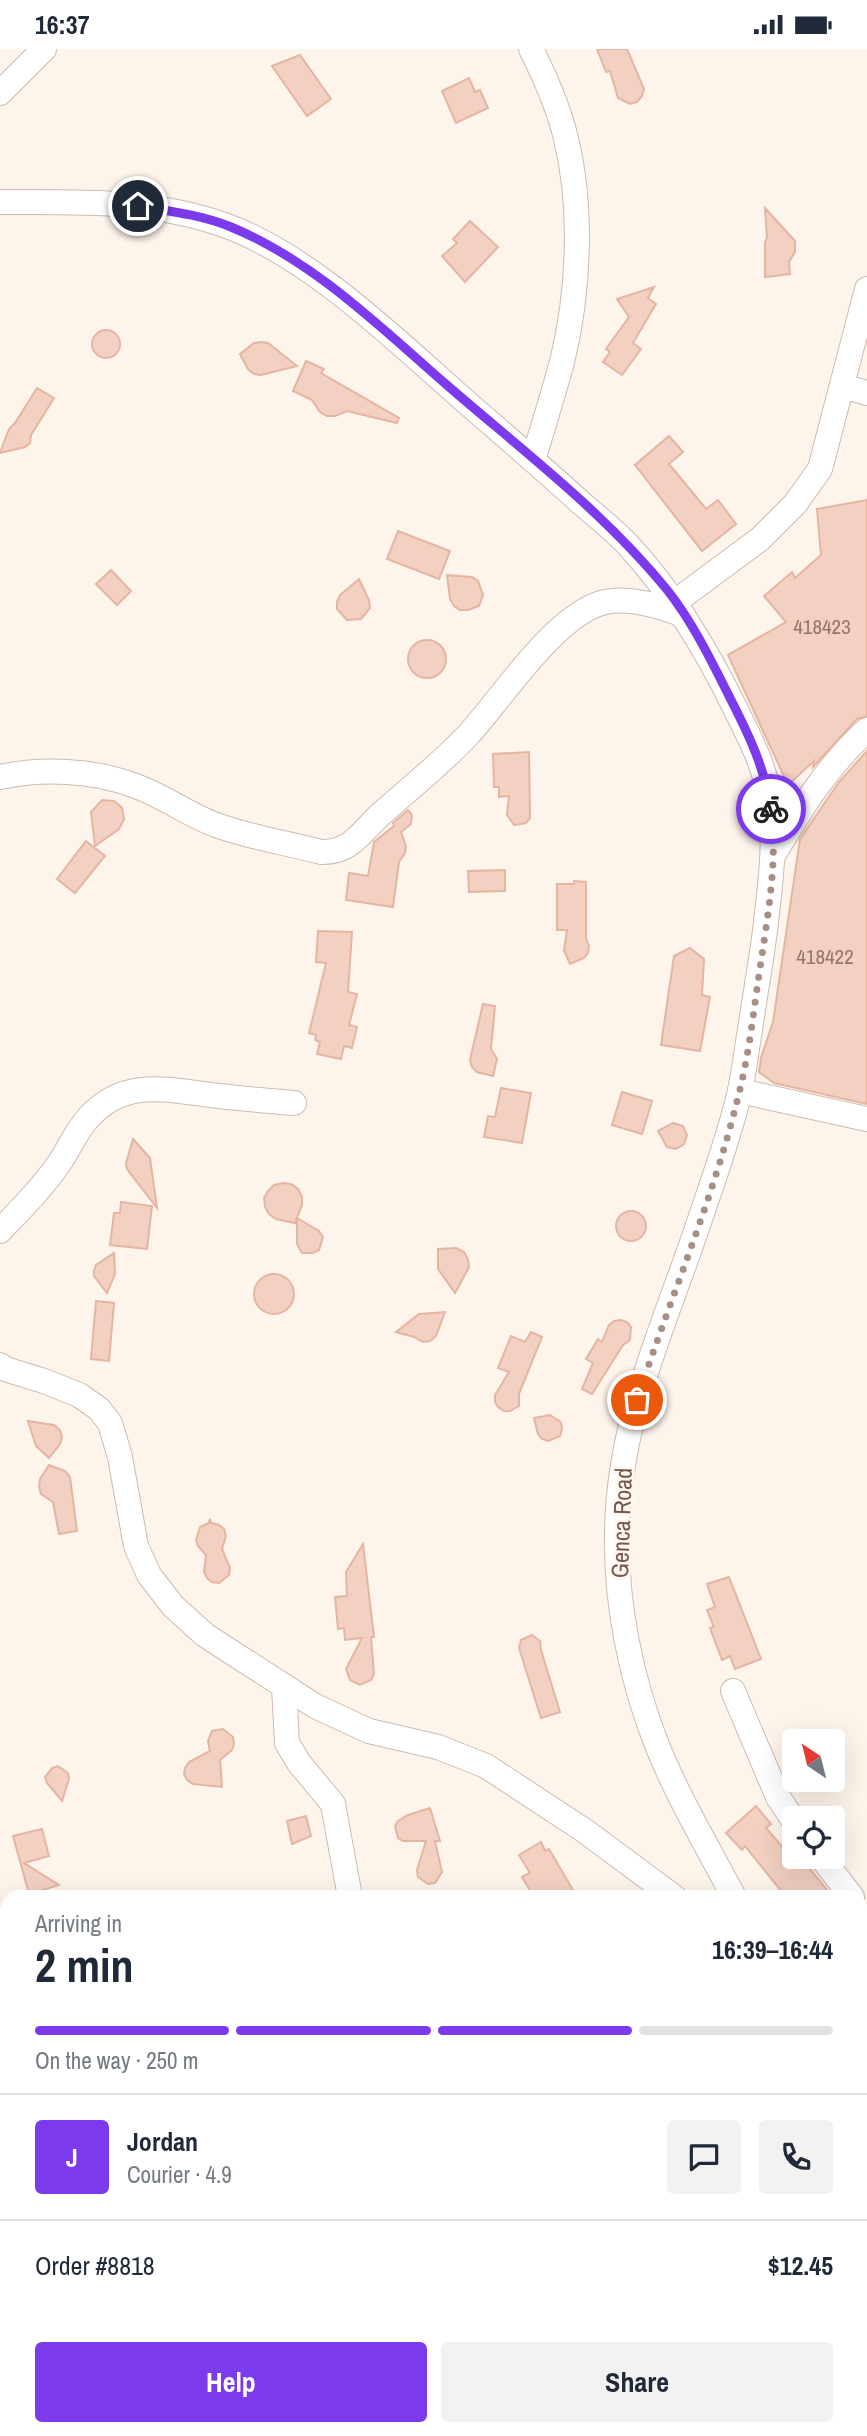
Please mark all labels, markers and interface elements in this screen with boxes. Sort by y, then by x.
text: 16:37 [35,7,90,42]
pin [108,176,168,236]
icon: home [119,187,157,225]
house number: 418423 [793,612,851,641]
courier [736,774,806,844]
icon: bike [752,790,790,828]
house number: 418422 [796,942,854,971]
pin [607,1370,667,1430]
icon: bag [618,1381,656,1419]
street label: Genca Road [603,1467,639,1579]
north arrow [782,1729,845,1792]
map controls [782,1729,845,1869]
button: locate [782,1806,845,1869]
text: Arriving in [35,1908,122,1939]
text: 16:39–16:44 [712,1932,833,1967]
text: 2 min [35,1934,134,1996]
text: On the way · 250 m [35,2045,199,2076]
button: chat [667,2120,741,2194]
button: phone [759,2120,833,2194]
text: Jordan [127,2124,198,2159]
text: J [66,2140,78,2175]
text: Courier · 4.9 [127,2159,232,2190]
text: Order #8818 [35,2248,155,2283]
text: $12.45 [768,2248,833,2283]
button: Help [35,2342,427,2422]
button: Share [441,2342,833,2422]

